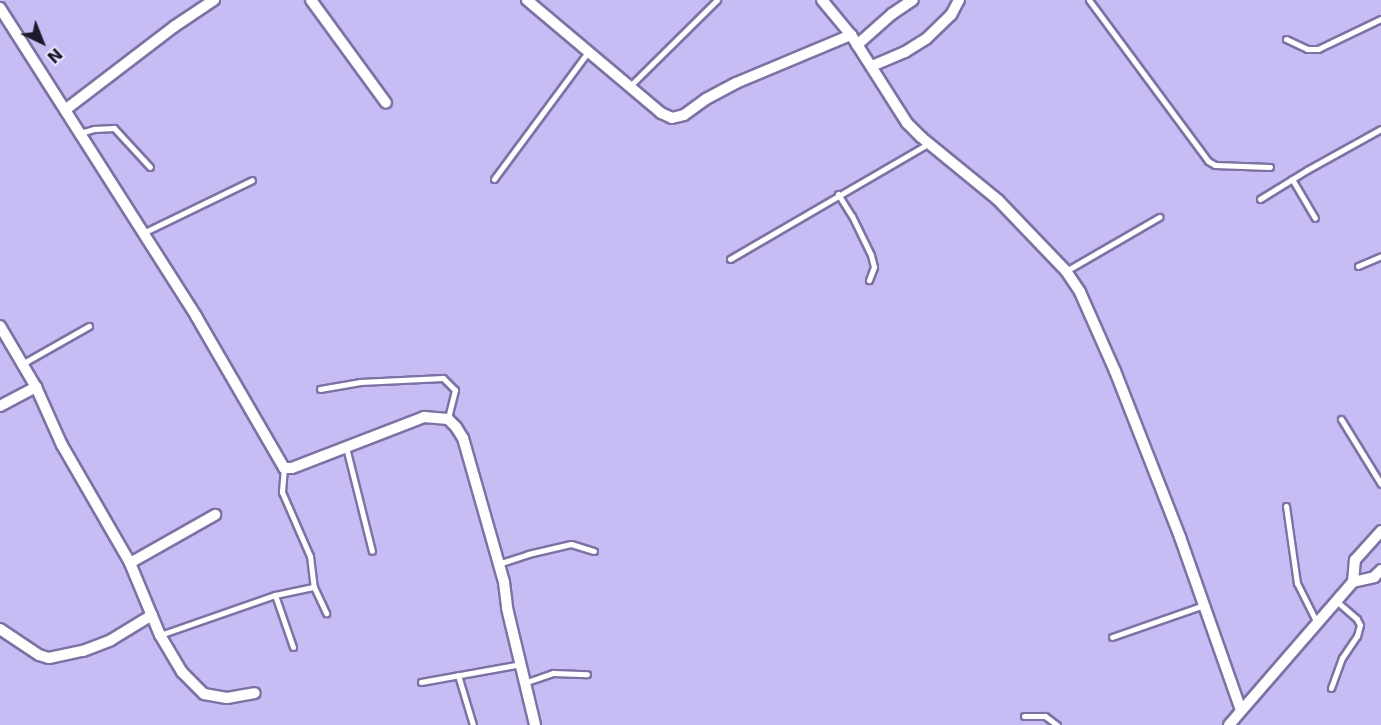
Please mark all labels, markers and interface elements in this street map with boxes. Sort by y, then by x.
north arrow [12,12,72,72]
text: N [43,44,66,67]

